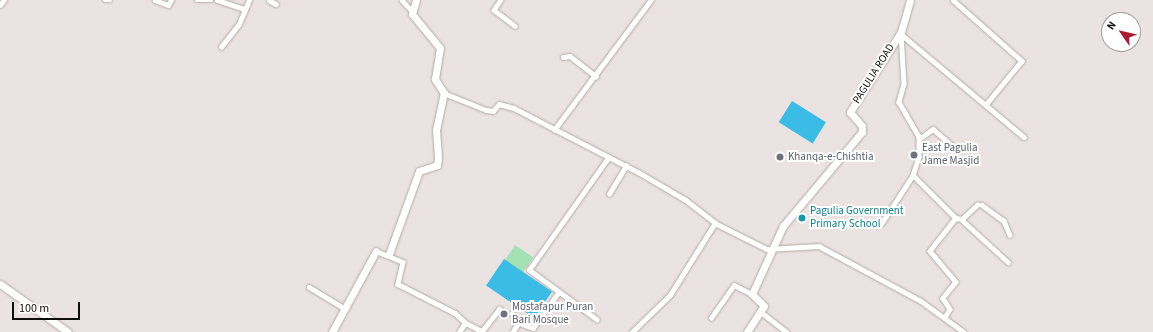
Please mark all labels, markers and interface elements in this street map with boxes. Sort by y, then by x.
north arrow [1101,12,1141,52]
text: N [1103,18,1120,33]
street label: PAGULIA ROAD [850,42,898,106]
place label: East Pagulia Jame Masjid [922,142,979,168]
place label: Khanqa-e-Chishtia [788,150,874,164]
marker: East Pagulia Jame Masjid [909,150,919,160]
marker: Khanqa-e-Chishtia [775,152,785,162]
place label: Pagulia Government Primary School [810,205,903,231]
marker: Pagulia Government Primary School [797,213,807,223]
scale bar [14,294,82,320]
text: 100 m [19,300,49,317]
place label: Mostafapur Puran Bari Mosque [512,301,593,327]
marker: Mostafapur Puran Bari Mosque [499,309,509,319]

